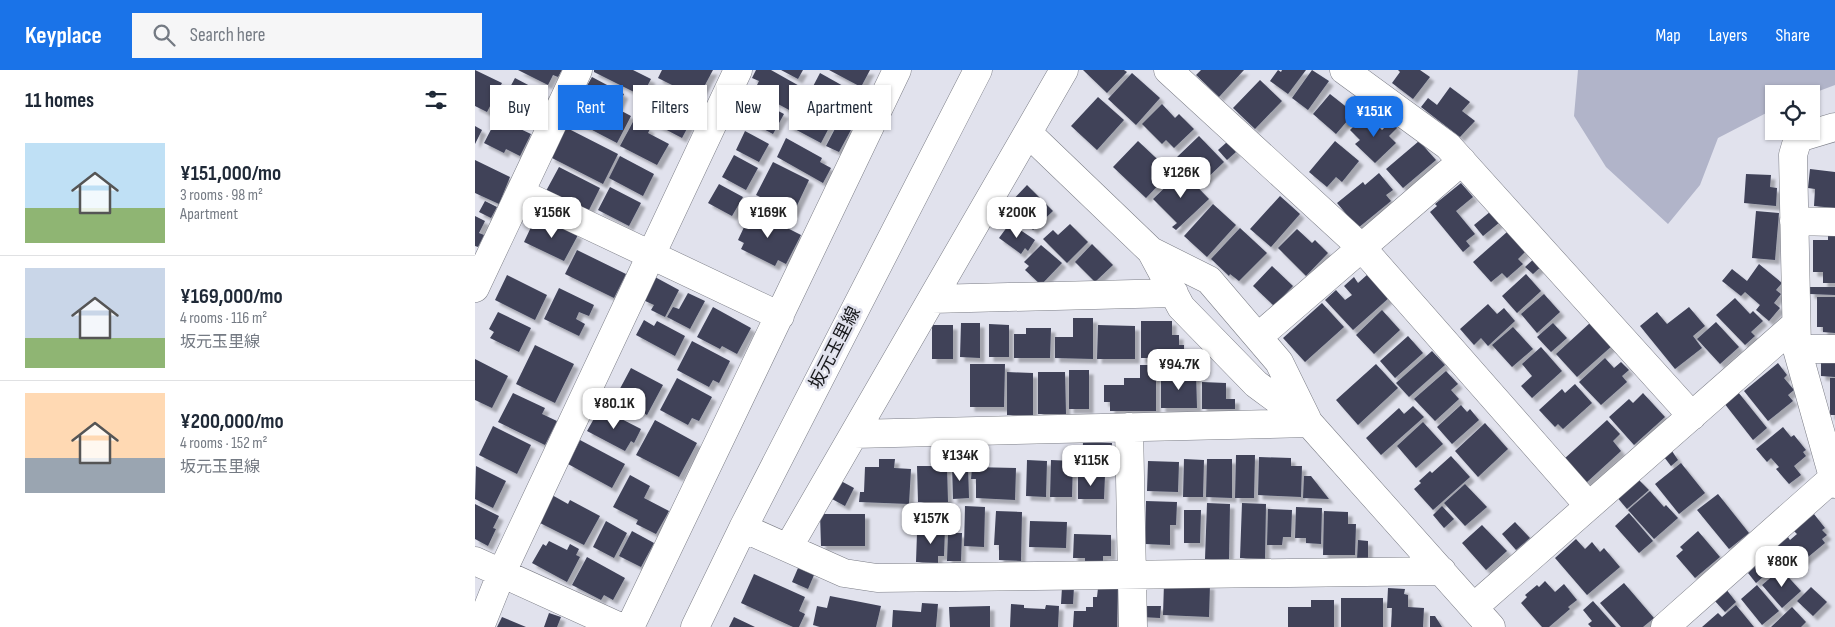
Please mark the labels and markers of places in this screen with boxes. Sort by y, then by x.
pin: ¥151K [1339,96,1409,138]
pin: ¥126K [1146,156,1216,199]
pin: ¥156K [517,196,587,239]
pin: ¥169K [733,196,803,239]
pin: ¥200K [982,196,1052,239]
pin: ¥94.7K [1138,348,1220,391]
pin: ¥80.1K [573,388,655,430]
pin: ¥134K [925,440,995,482]
pin: ¥115K [1056,444,1126,487]
pin: ¥157K [896,502,966,545]
pin: ¥80K [1752,546,1812,588]

